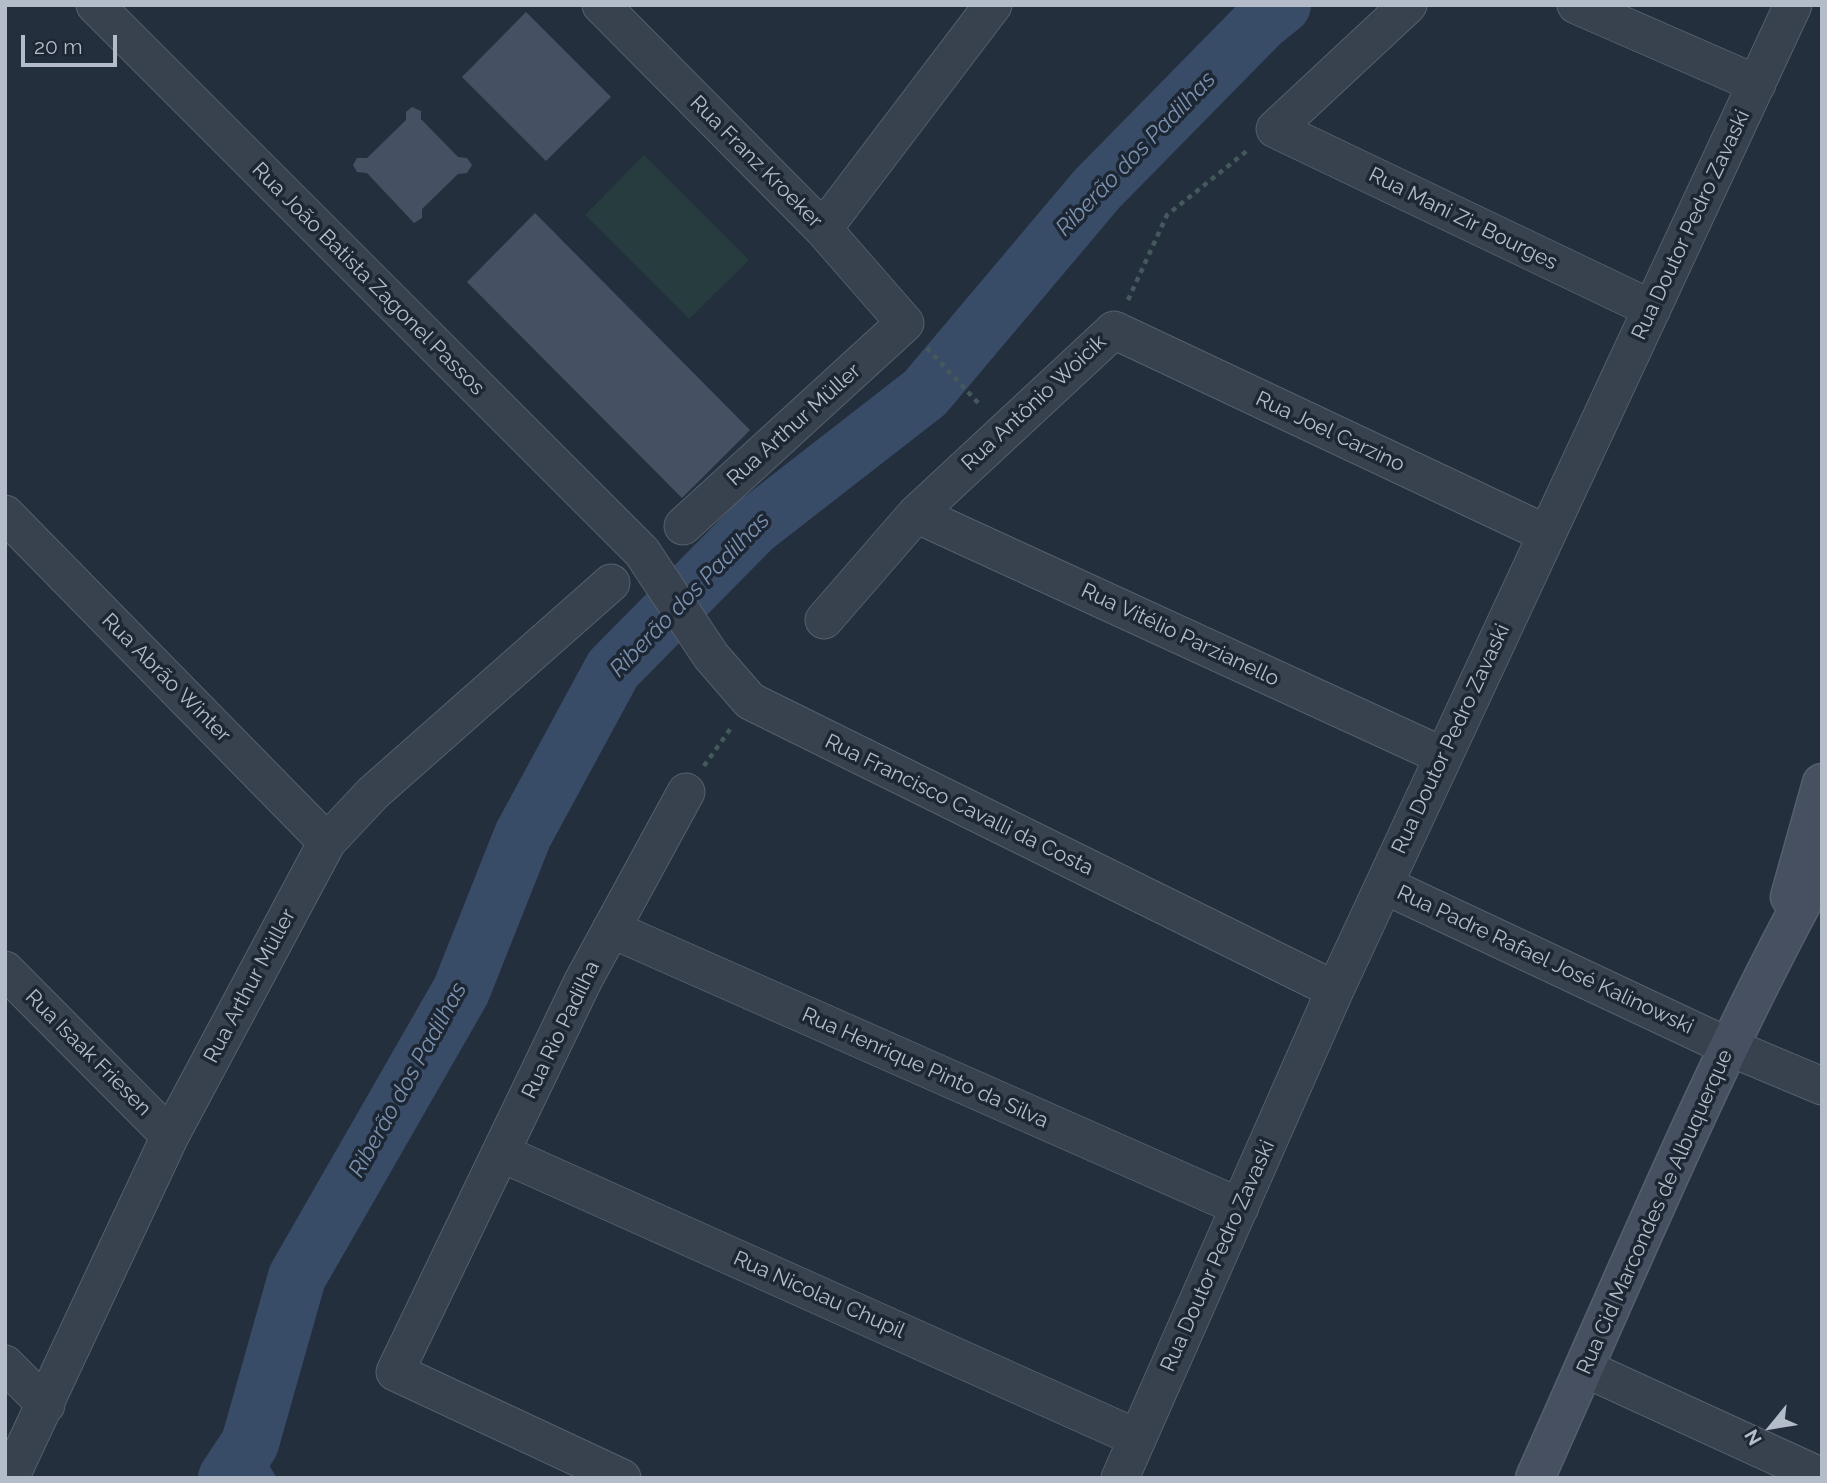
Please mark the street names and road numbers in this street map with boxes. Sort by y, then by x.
street label: Rua Franz Kroeker [685,91,827,233]
street label: Rua Doutor Pedro Zavaski [1627,106,1755,344]
street label: Rua João Batista Zagonel Passos [246,157,490,401]
street label: Rua Mani Zir Bourges [1365,162,1561,276]
street label: Rua Antônio Woicik [957,330,1111,476]
street label: Rua Arthur Müller [722,358,866,492]
street label: Rua Joel Carzino [1251,386,1409,478]
street label: Rua Vitélio Parzianello [1077,578,1283,692]
street label: Rua Abrão Winter [96,608,236,748]
street label: Rua Doutor Pedro Zavaski [1387,620,1515,858]
street label: Rua Francisco Cavalli da Costa [821,729,1097,881]
street label: Rua Padre Rafael José Kalinowski [1393,880,1697,1040]
street label: Rua Arthur Müller [199,905,301,1067]
street label: Rua Rio Padilha [517,957,605,1103]
street label: Rua Isaak Friesen [20,985,156,1121]
street label: Rua Henrique Pinto da Silva [798,1002,1052,1134]
street label: Rua Cid Marcondes de Albuquerque [1572,1046,1738,1378]
street label: Rua Doutor Pedro Zavaski [1156,1136,1280,1376]
street label: Rua Nicolau Chupil [729,1246,909,1344]

